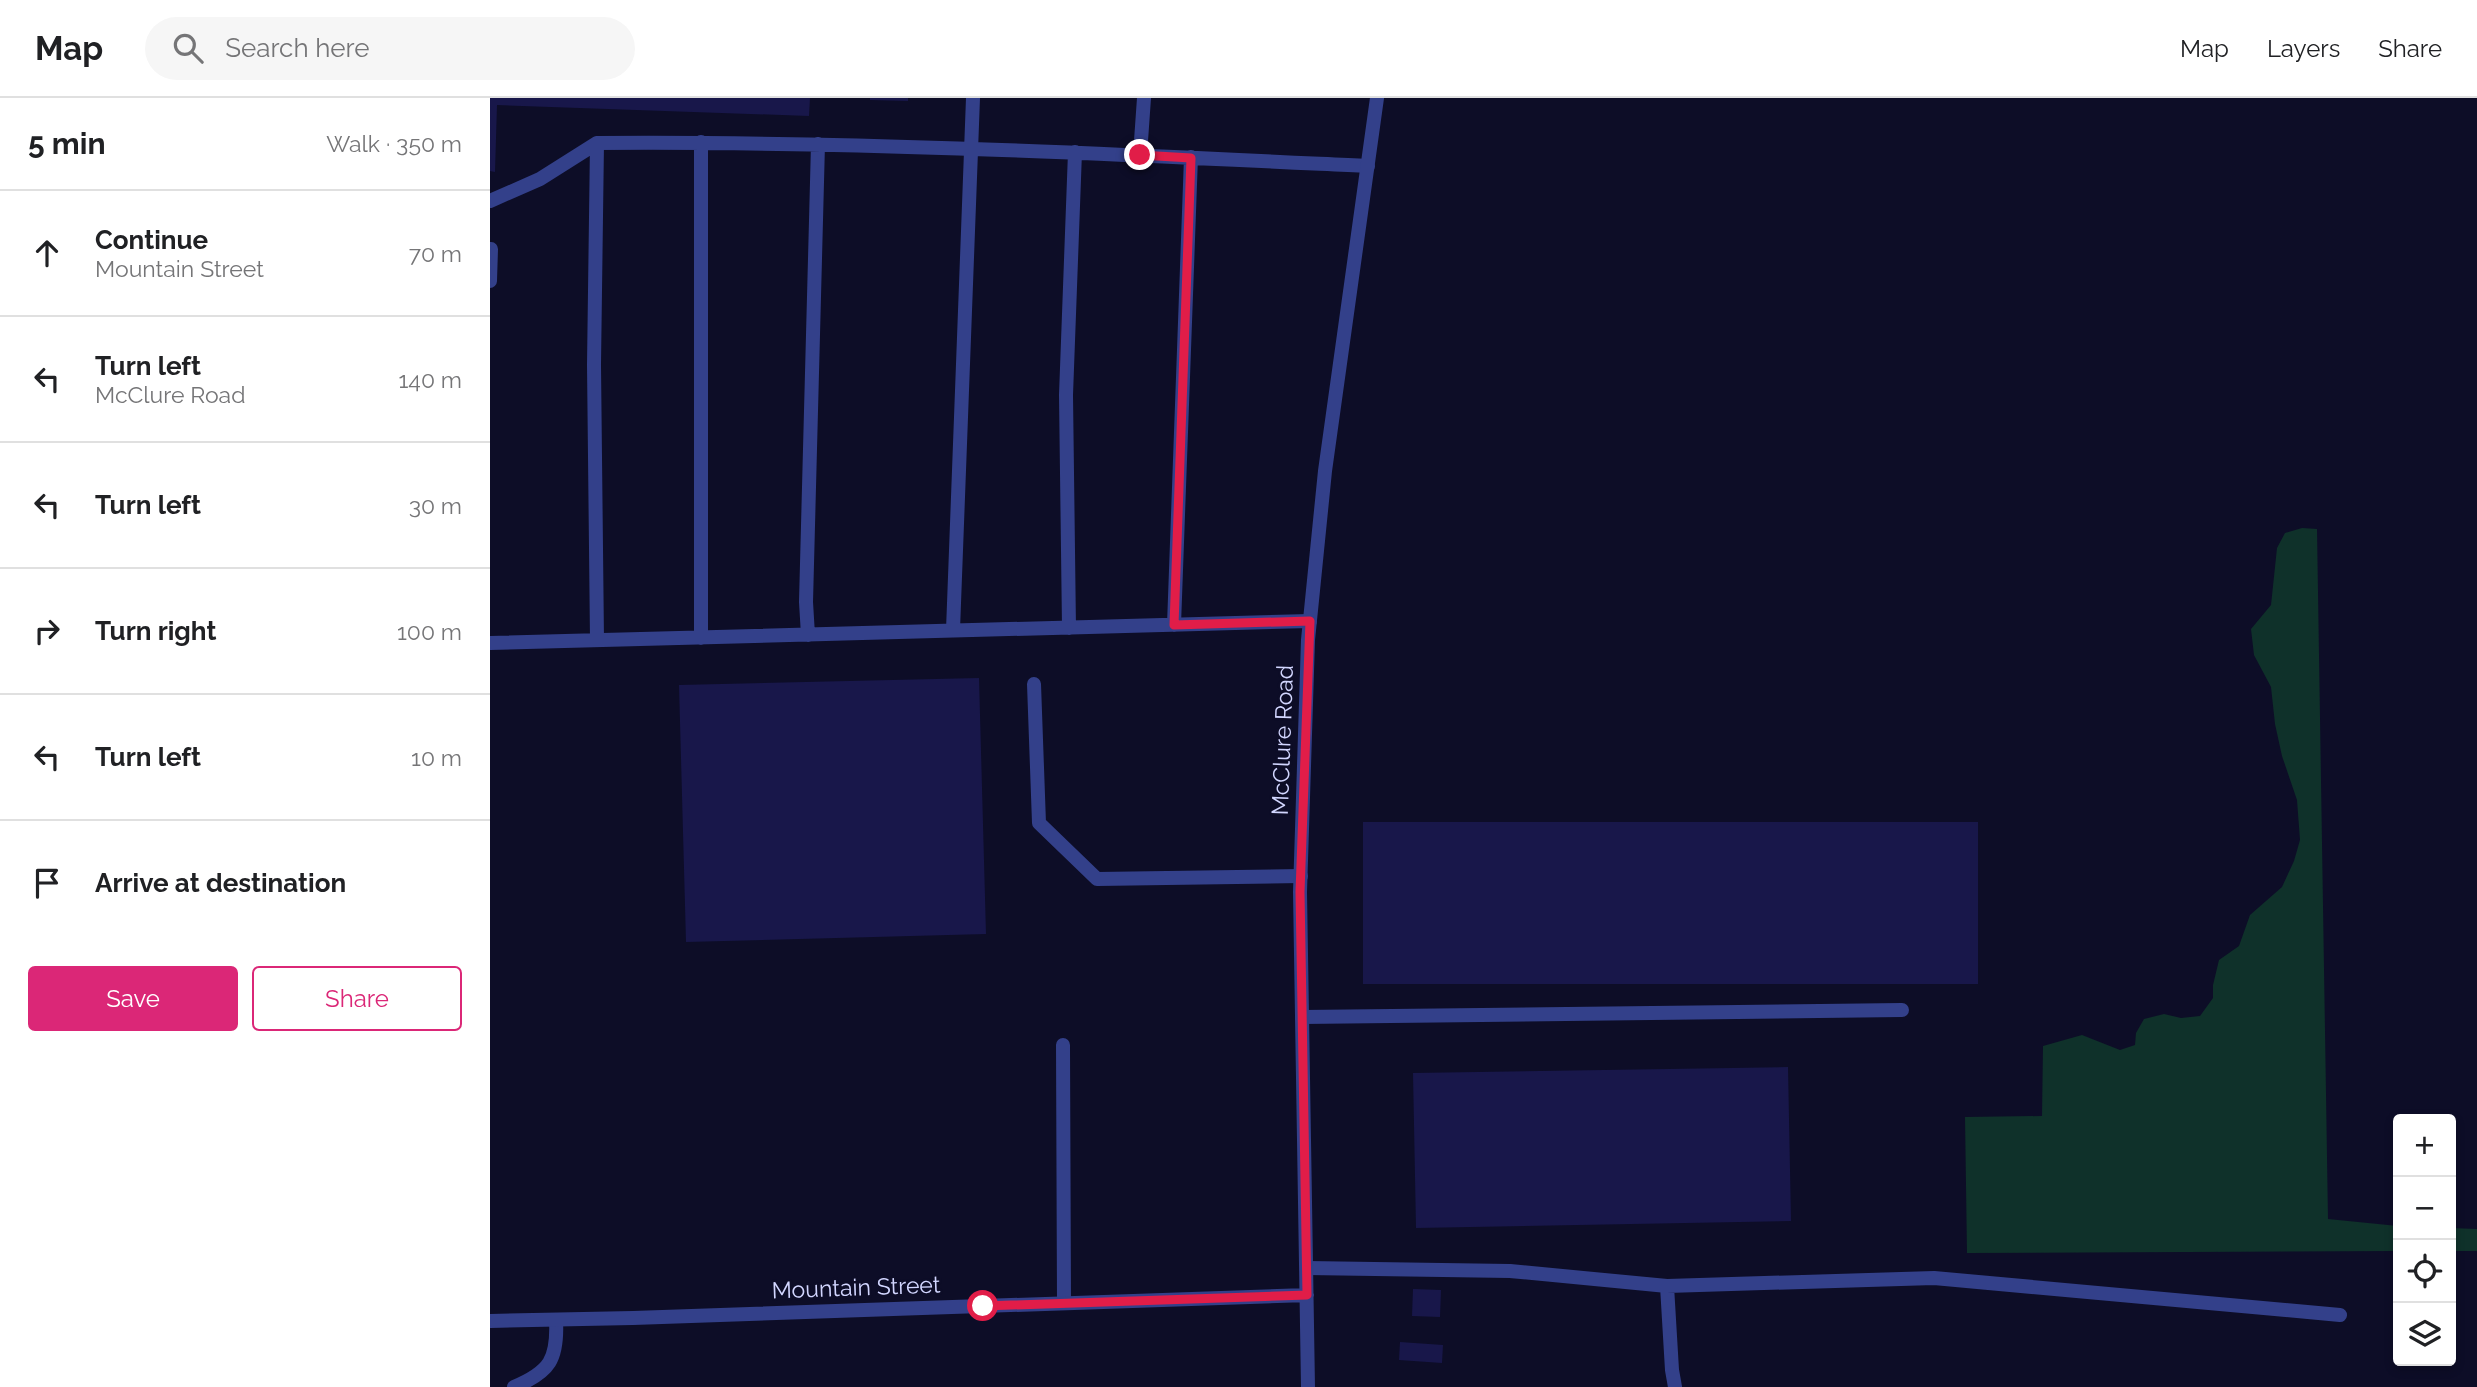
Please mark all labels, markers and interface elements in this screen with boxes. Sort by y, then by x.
search box [145,17,635,80]
text: Map [35,29,103,68]
icon: search [169,29,207,67]
text: Search here [225,33,370,63]
text: Map [2180,34,2229,63]
text: Layers [2267,34,2340,63]
text: Share [2378,34,2442,63]
text: 5 min [28,126,106,161]
text: Walk · 350 m [326,130,462,157]
route end [1124,139,1155,170]
text: Continue [95,225,208,255]
icon: ahead [28,234,66,272]
text: 70 m [409,240,462,267]
text: Mountain Street [95,255,264,282]
text: Turn left [95,351,201,381]
icon: left [28,360,66,398]
text: 140 m [399,366,462,393]
text: McClure Road [95,381,245,408]
icon: left [28,486,66,524]
text: Turn left [95,490,201,520]
text: 30 m [409,492,462,519]
icon: right [28,612,66,650]
text: Turn right [95,616,216,646]
text: 100 m [397,618,462,645]
street label: McClure Road [1266,664,1298,816]
icon: left [28,738,66,776]
text: Turn left [95,742,201,772]
text: 10 m [411,744,462,771]
icon: arrive [28,864,66,902]
text: Arrive at destination [95,868,346,898]
button: Save [28,966,238,1031]
button: Share [252,966,462,1031]
map controls [2393,1114,2456,1366]
button: + [2393,1114,2456,1177]
button: − [2393,1177,2456,1240]
button: locate [2393,1240,2456,1303]
street label: Mountain Street [771,1271,941,1303]
route start [967,1290,998,1321]
button: layers [2393,1303,2456,1366]

